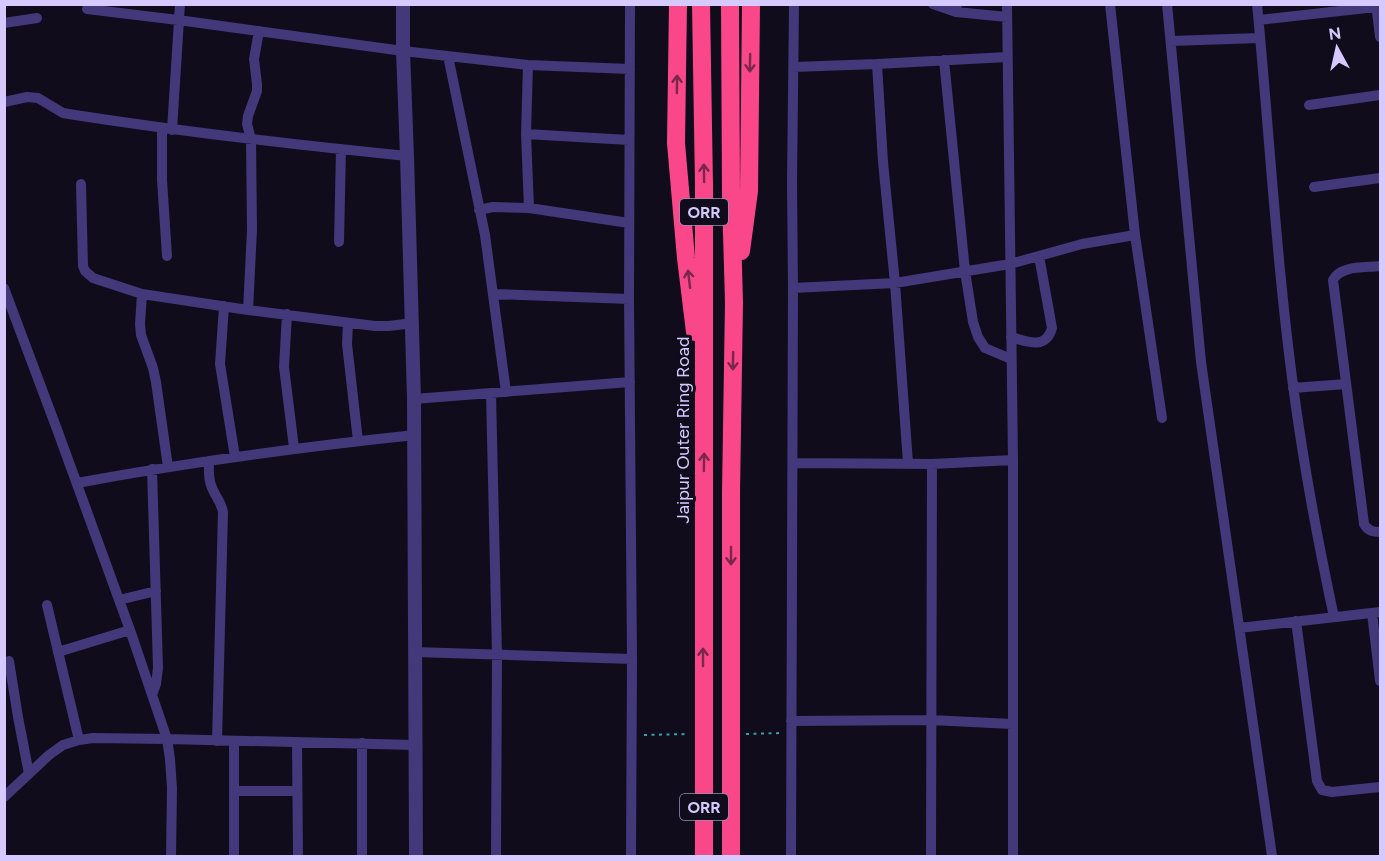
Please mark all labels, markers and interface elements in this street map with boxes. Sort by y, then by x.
north arrow [1307,18,1367,78]
text: N [1328,23,1342,44]
one-way arrow [744,52,756,72]
one-way arrow [671,75,682,95]
one-way arrow [698,163,710,183]
road number: ORR [680,199,728,225]
one-way arrow [683,269,694,289]
street label: Jaipur Outer Ring Road [672,337,694,523]
one-way arrow [727,350,739,370]
one-way arrow [699,453,710,473]
one-way arrow [725,545,737,565]
one-way arrow [697,648,709,668]
road number: ORR [680,794,728,820]

